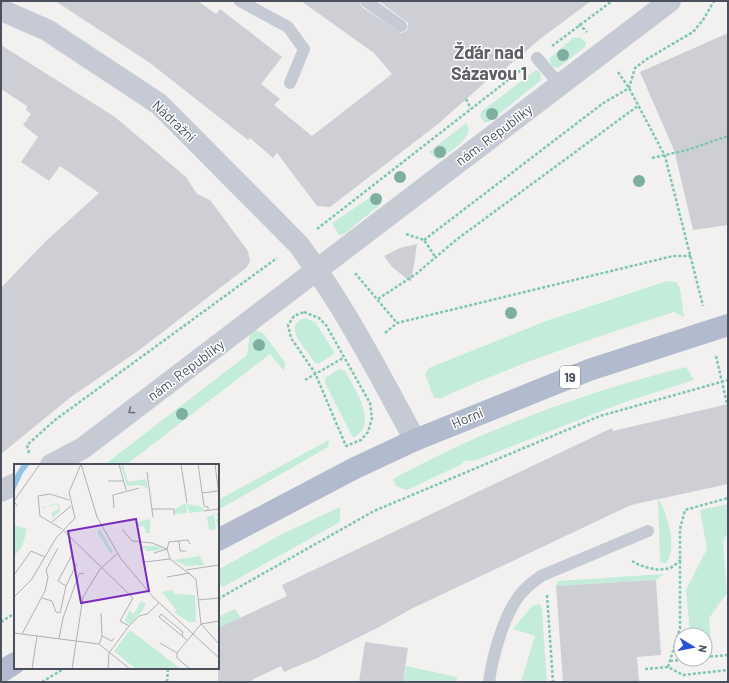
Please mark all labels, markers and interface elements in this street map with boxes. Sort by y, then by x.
district label: Žďár nad Sázavou 1 [451,41,527,84]
street label: Nádražní [149,96,200,145]
street label: nám. Republiky [452,100,536,169]
street label: nám. Republiky [144,335,228,404]
road number: 19 [560,366,580,388]
street label: Horní [449,403,485,432]
one-way arrow [128,407,135,414]
inset map [14,464,219,669]
north arrow [673,627,713,667]
text: N [696,644,710,654]

